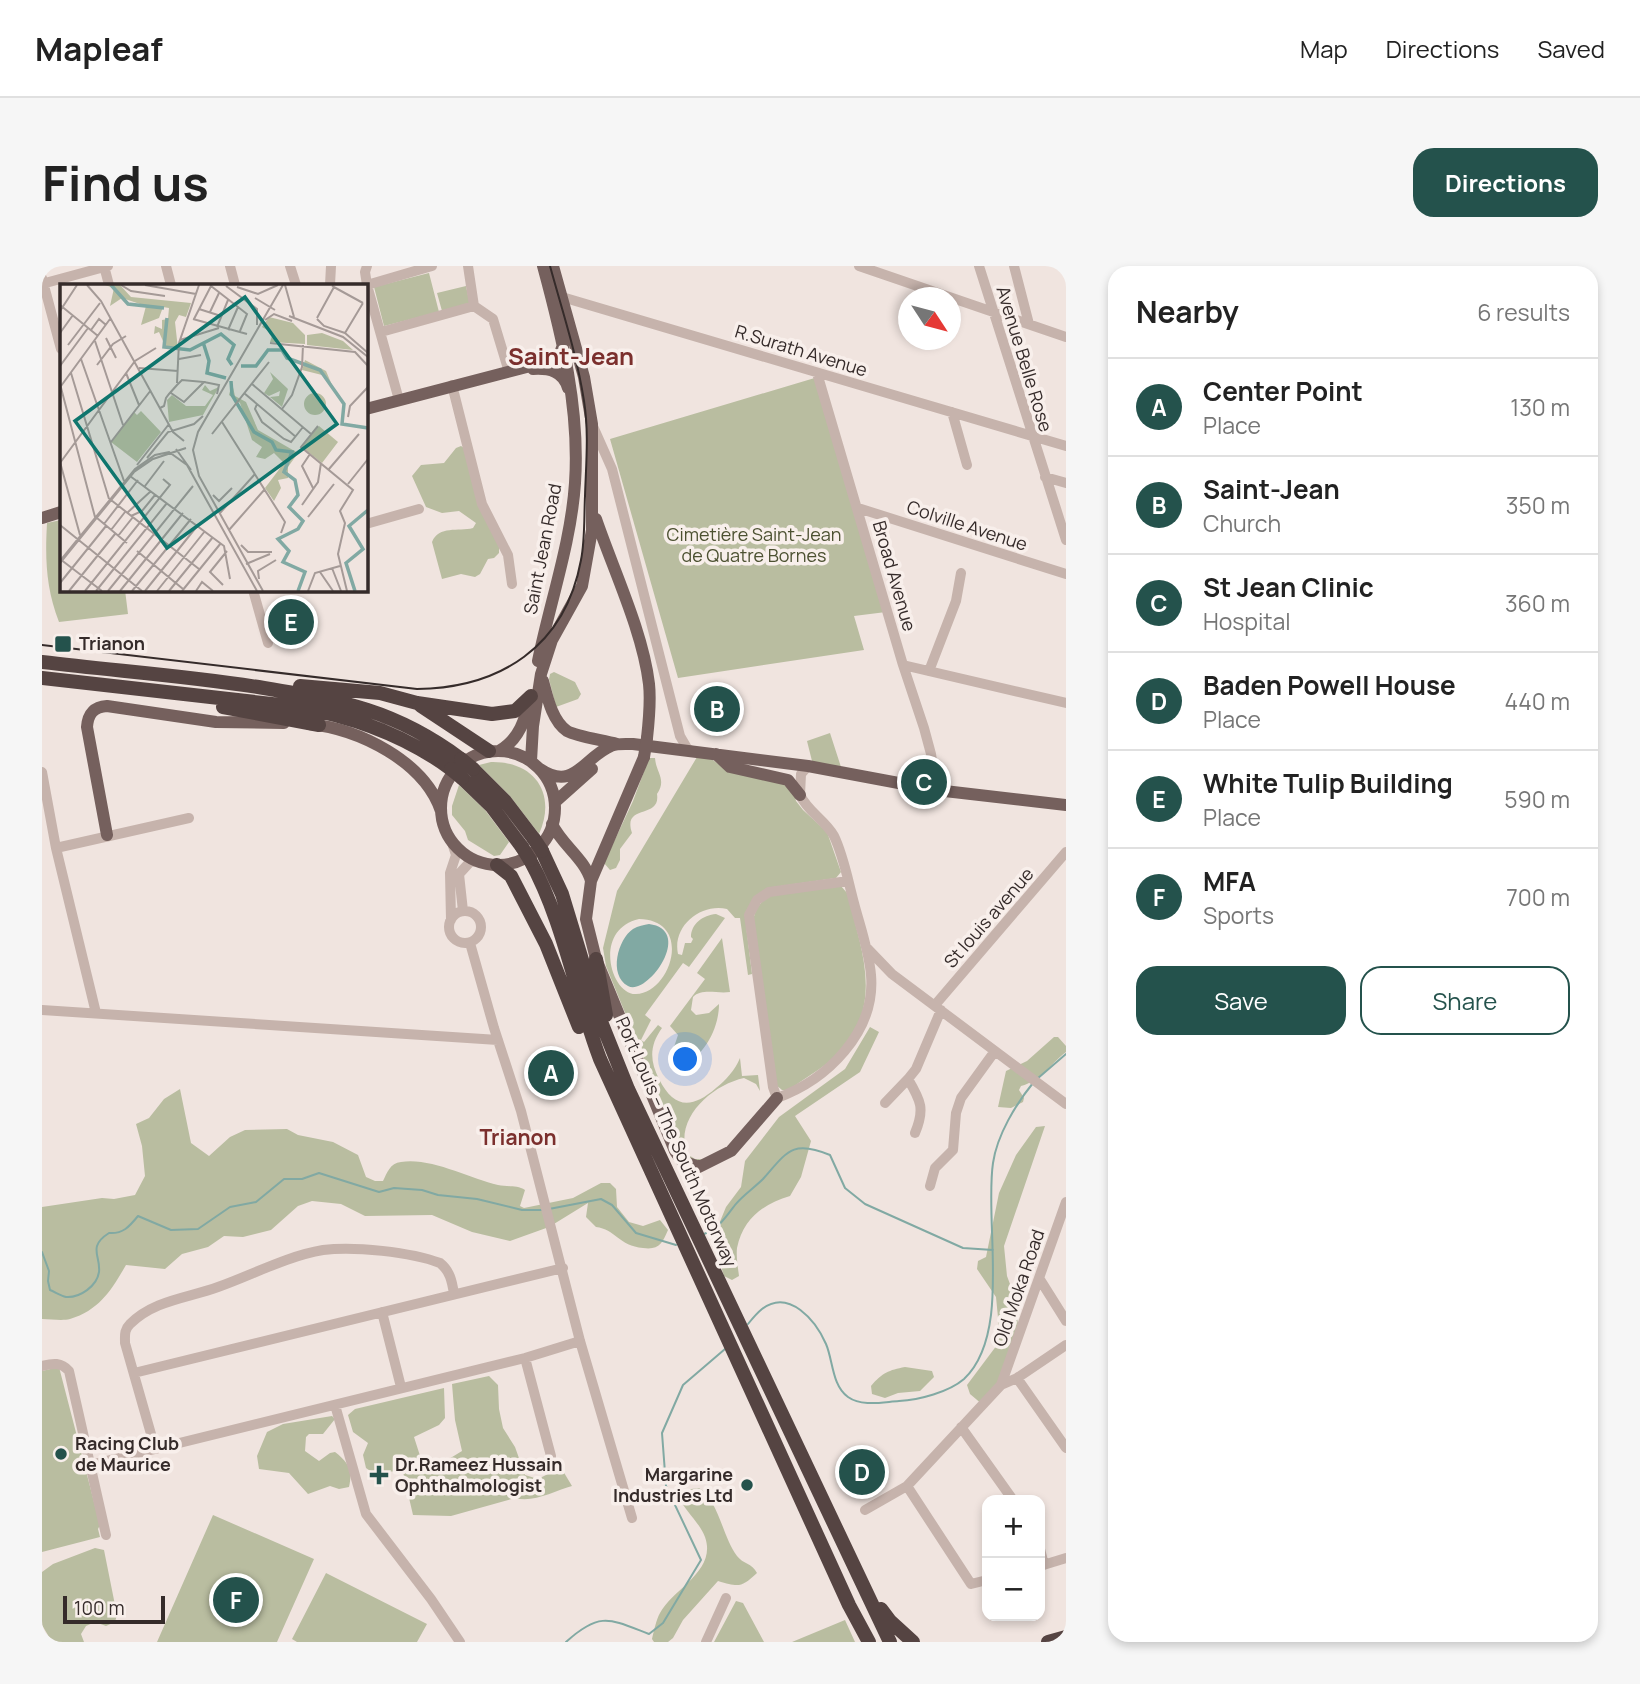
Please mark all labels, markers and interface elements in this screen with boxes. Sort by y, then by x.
text: Mapleaf [35,26,163,71]
text: Map [1300,32,1348,65]
text: Directions [1386,32,1499,65]
text: Saved [1537,32,1605,65]
button: Directions [1413,148,1598,217]
text: Find us [42,149,209,216]
street label: Avenue Belle Rose [991,283,1059,435]
inset map [60,284,368,592]
north arrow [898,287,961,350]
text: Nearby [1136,291,1239,332]
text: 6 results [1477,296,1570,328]
street label: R.Surath Avenue [732,319,870,382]
district label: Saint-Jean [508,339,634,372]
text: Center Point [1203,373,1363,409]
text: A [1151,391,1167,423]
text: 130 m [1510,391,1570,423]
text: Place [1203,409,1261,441]
text: Saint-Jean [1203,471,1340,507]
street label: Saint Jean Road [518,482,566,616]
text: B [1152,489,1166,521]
text: 350 m [1506,489,1570,521]
street label: Colville Avenue [904,494,1031,556]
text: Church [1203,507,1281,539]
street label: Broad Avenue [868,518,922,634]
park label: Cimetière Saint-Jean de Quatre Bornes [667,522,841,567]
text: St Jean Clinic [1203,569,1374,605]
text: C [1151,587,1168,619]
text: 360 m [1505,587,1570,619]
pin: E [268,596,314,648]
text: Hospital [1203,605,1291,637]
place label: Trianon [79,631,145,655]
marker: Trianon [53,634,73,654]
text: Baden Powell House [1203,667,1456,703]
pin: B [694,683,740,735]
text: D [1151,685,1167,717]
text: 440 m [1505,685,1570,717]
text: Place [1203,703,1261,735]
pin: C [901,756,947,808]
text: White Tulip Building [1203,765,1453,801]
text: E [1152,783,1166,815]
text: 590 m [1504,783,1570,815]
text: Place [1203,801,1261,833]
street label: St louis avenue [938,862,1038,972]
text: MFA [1203,863,1256,899]
text: F [1153,881,1165,913]
text: 700 m [1506,881,1570,913]
text: Sports [1203,899,1274,931]
button: Save [1136,966,1346,1035]
button: Share [1360,966,1570,1035]
street label: Port Louis – The South Motorway [611,1013,743,1271]
your location [668,1042,702,1076]
pin: A [528,1047,574,1099]
district label: Trianon [479,1123,557,1151]
street label: Old Moka Road [987,1226,1049,1349]
place label: Racing Club de Maurice [75,1431,179,1476]
marker: Racing Club de Maurice [53,1446,69,1462]
pin: D [839,1446,885,1498]
place label: Dr.Rameez Hussain Ophthalmologist [395,1452,562,1497]
place label: Margarine Industries Ltd [613,1462,733,1507]
marker: Dr.Rameez Hussain Ophthalmologist [369,1465,389,1485]
marker: Margarine Industries Ltd [739,1477,755,1493]
map controls [982,1495,1045,1621]
button: + [982,1495,1045,1558]
button: − [982,1558,1045,1621]
pin: F [213,1574,259,1626]
scale bar [63,1593,164,1625]
text: 100 m [74,1595,125,1621]

